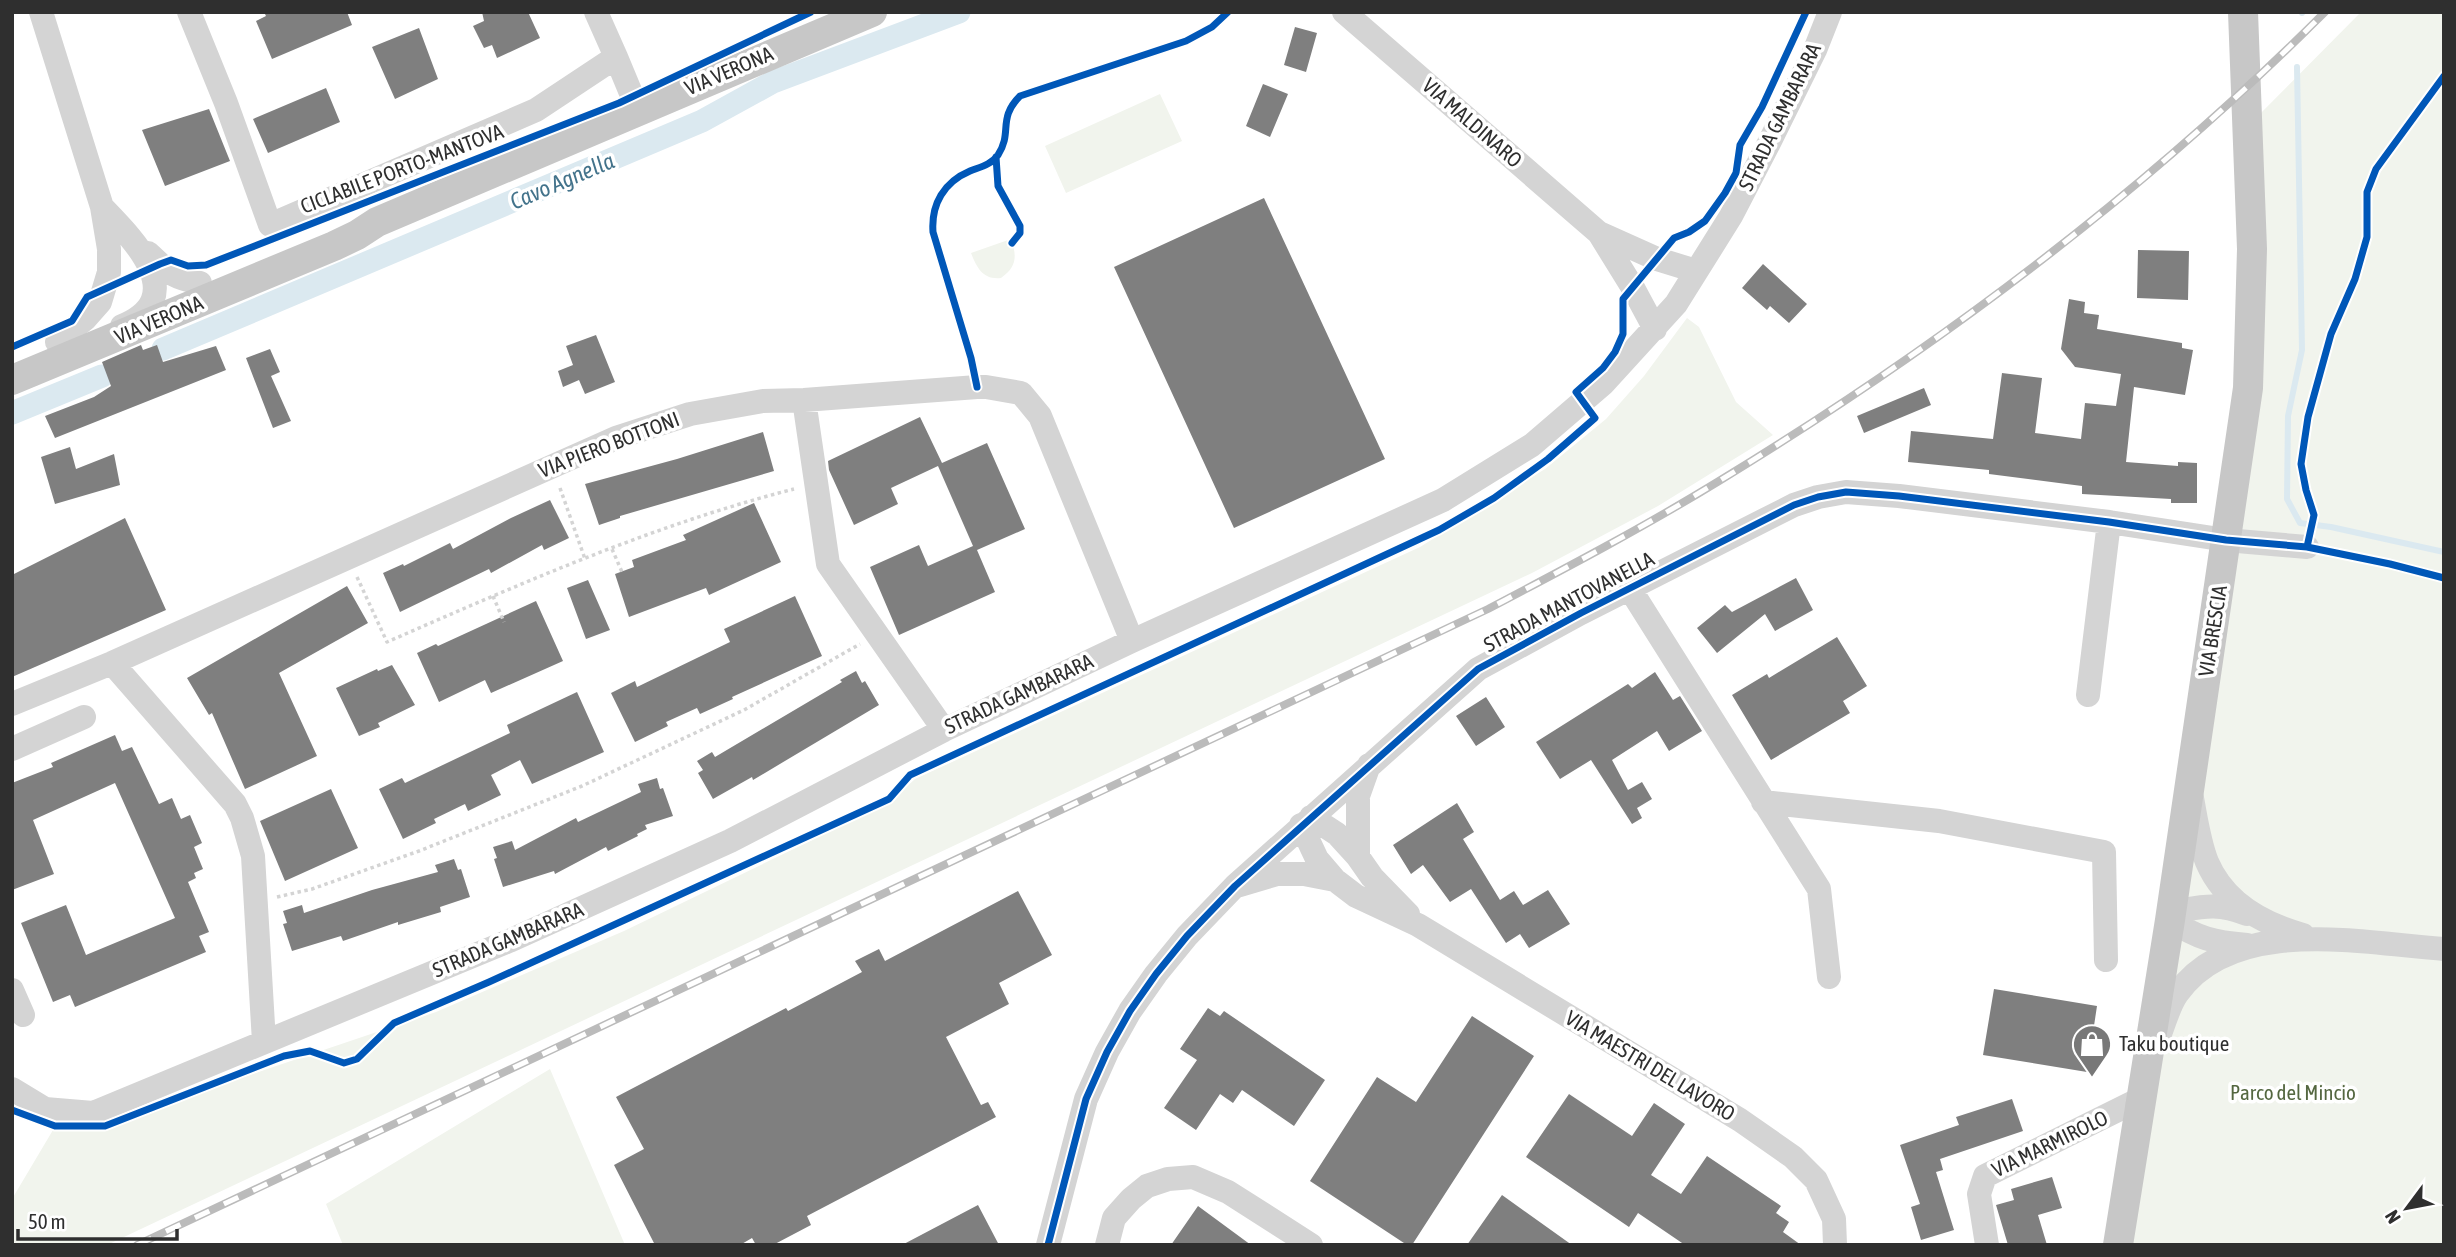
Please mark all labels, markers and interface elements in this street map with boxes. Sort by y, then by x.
street label: STRADA GAMBARARA [1733,38,1826,194]
street label: VIA VERONA [681,41,777,99]
street label: VIA MALDINARO [1418,73,1527,172]
street label: CICLABILE PORTO-MANTOVA [297,118,507,218]
water label: Cavo Agnella [506,147,618,215]
street label: VIA VERONA [111,290,207,348]
street label: VIA PIERO BOTTONI [535,406,682,482]
street label: STRADA MANTOVANELLA [1479,546,1658,656]
street label: VIA BRESCIA [2193,583,2231,678]
street label: STRADA GAMBARARA [941,648,1097,738]
street label: STRADA GAMBARARA [429,896,587,982]
street label: VIA MAESTRI DEL LAVORO [1561,1005,1740,1125]
shop icon: Taku boutique [2071,1023,2113,1078]
place label: Taku boutique [2119,1031,2229,1055]
park label: Parco del Mincio [2230,1080,2356,1104]
street label: VIA MARMIROLO [1988,1105,2111,1181]
north arrow [2372,1173,2442,1243]
scale bar [18,1198,177,1242]
text: N [2380,1206,2405,1228]
text: 50 m [28,1209,66,1233]

